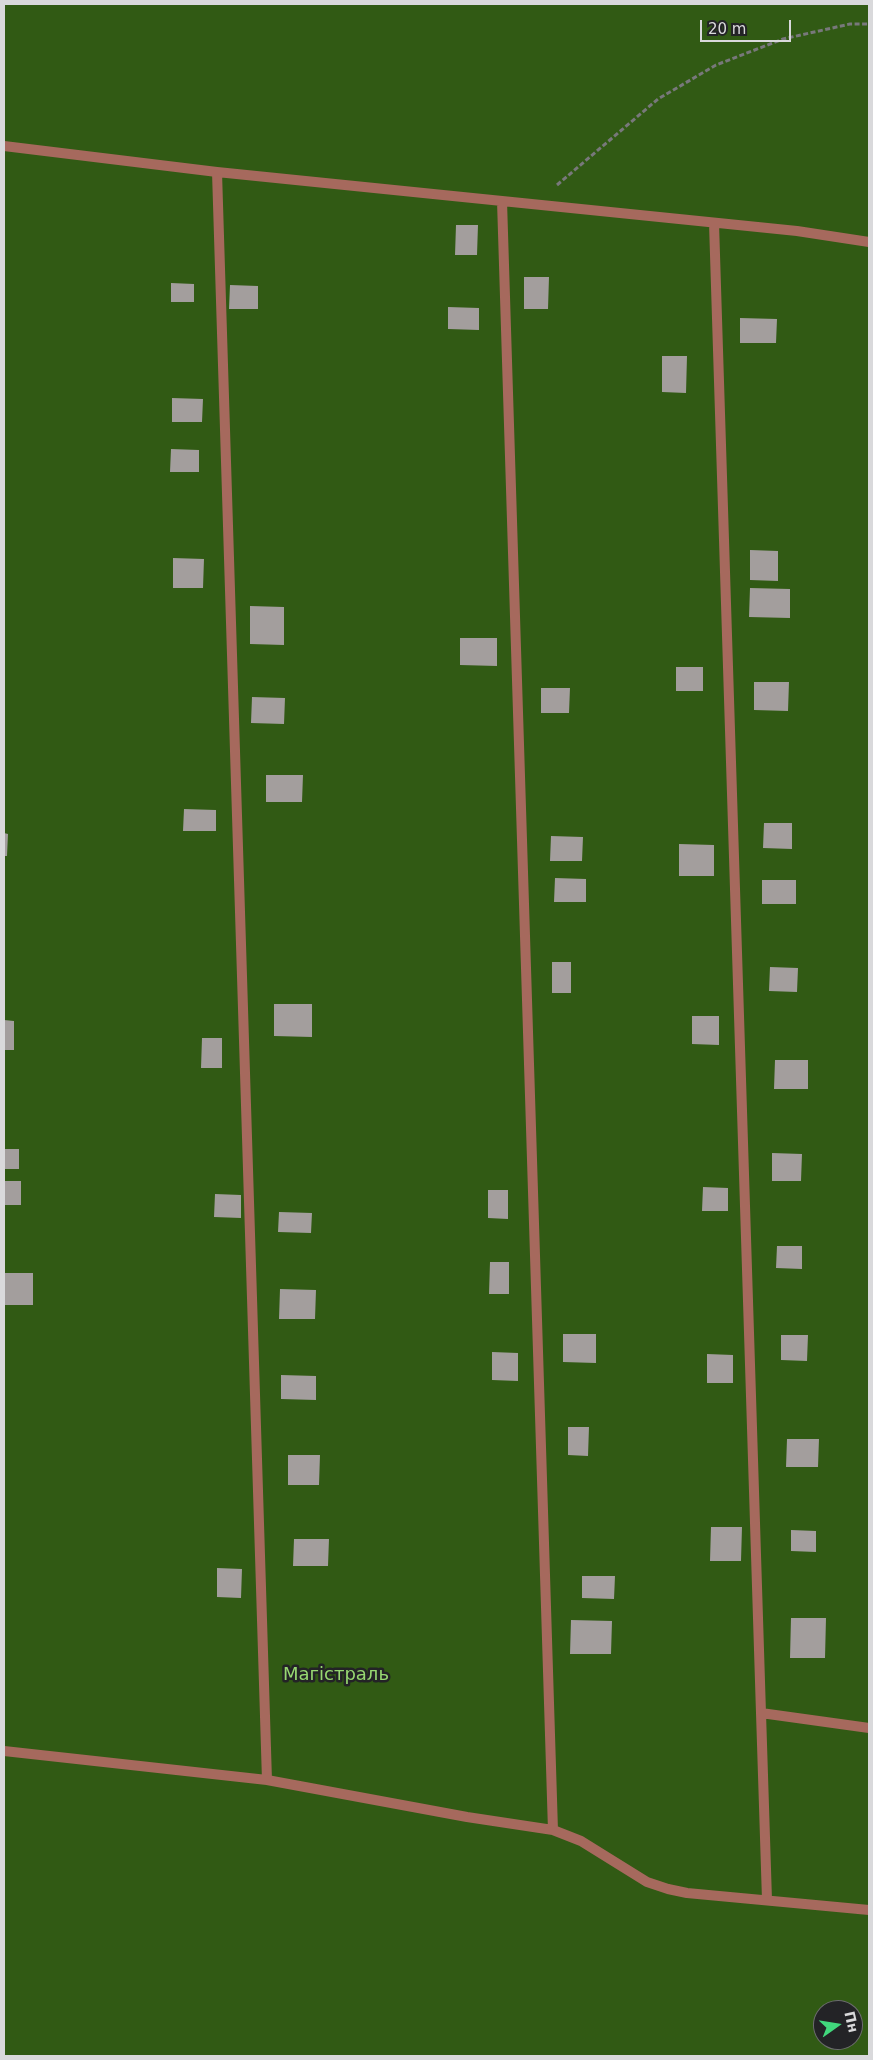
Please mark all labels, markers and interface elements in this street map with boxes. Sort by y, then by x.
scale bar [703,10,794,42]
text: 20 m [708,20,746,38]
park label: Магістраль [283,1664,389,1686]
north arrow [813,2000,863,2050]
text: Пн [841,2010,862,2034]

